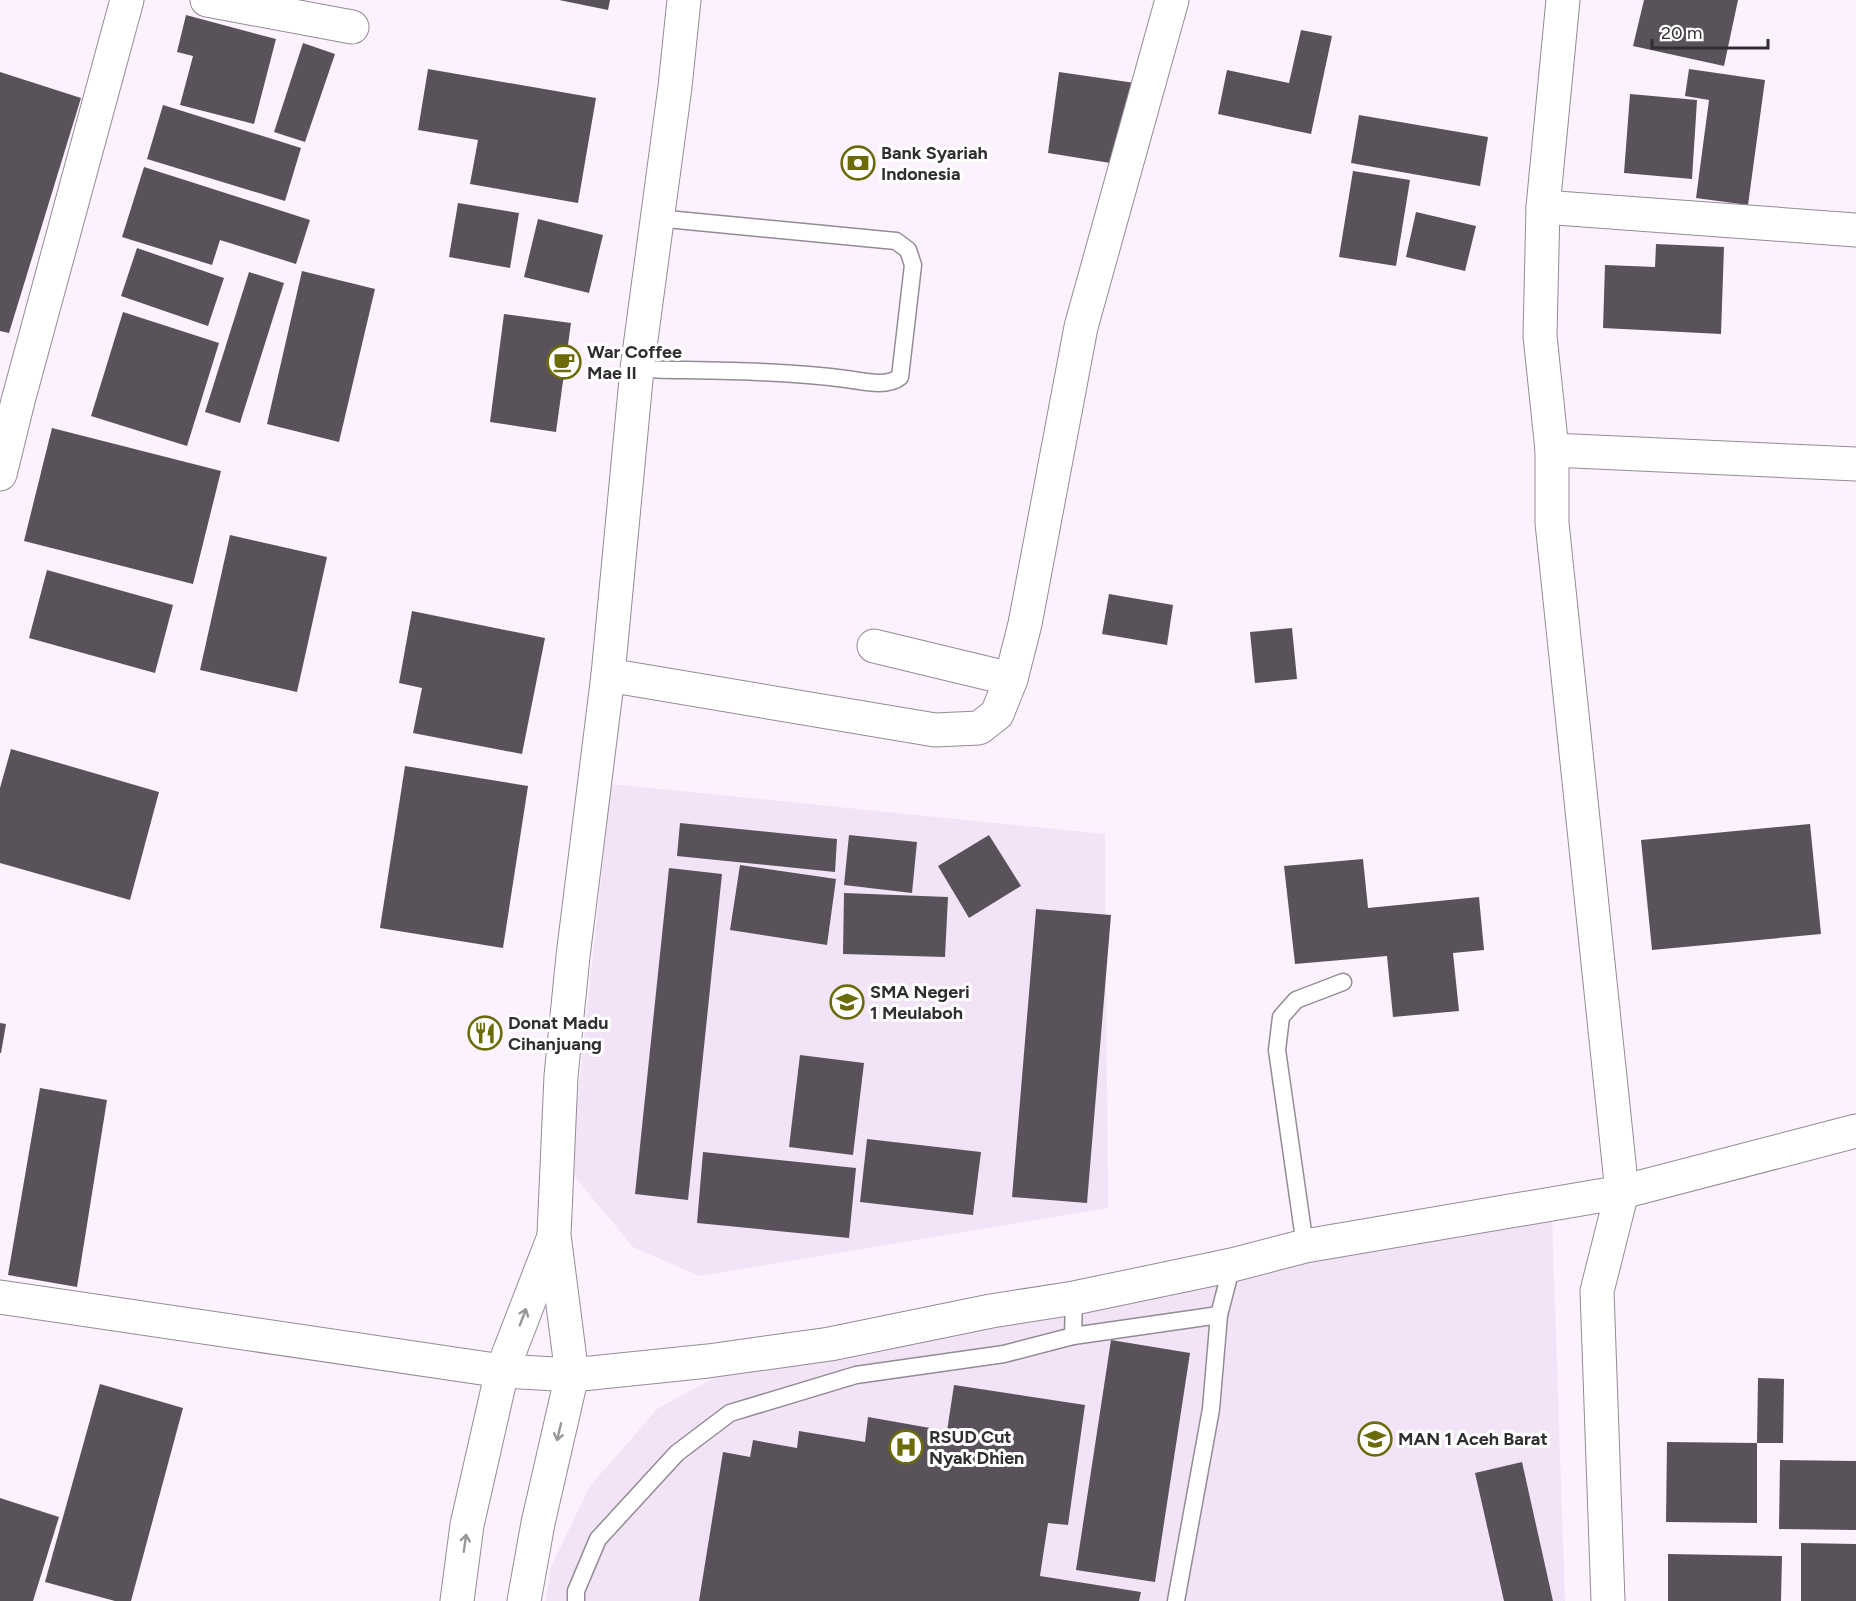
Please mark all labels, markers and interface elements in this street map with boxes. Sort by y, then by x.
scale bar [1652,12,1768,50]
text: 20 m [1661,22,1702,44]
place label: Bank Syariah Indonesia [881,142,988,185]
bank icon: Bank Syariah Indonesia [840,145,876,181]
place label: War Coffee Mae II [587,341,682,384]
cafe icon: War Coffee Mae II [546,344,582,380]
place label: SMA Negeri 1 Meulaboh [870,981,970,1024]
school or university icon: SMA Negeri 1 Meulaboh [829,984,865,1020]
place label: Donat Madu Cihanjuang [508,1012,608,1055]
restaurant icon: Donat Madu Cihanjuang [467,1015,503,1051]
one-way arrow [518,1308,529,1327]
school or university icon: MAN 1 Aceh Barat [1357,1421,1393,1457]
one-way arrow [553,1422,564,1441]
place label: RSUD Cut Nyak Dhien [929,1426,1024,1469]
place label: MAN 1 Aceh Barat [1398,1428,1548,1450]
hospital icon: RSUD Cut Nyak Dhien [888,1429,924,1465]
one-way arrow [459,1534,470,1553]

